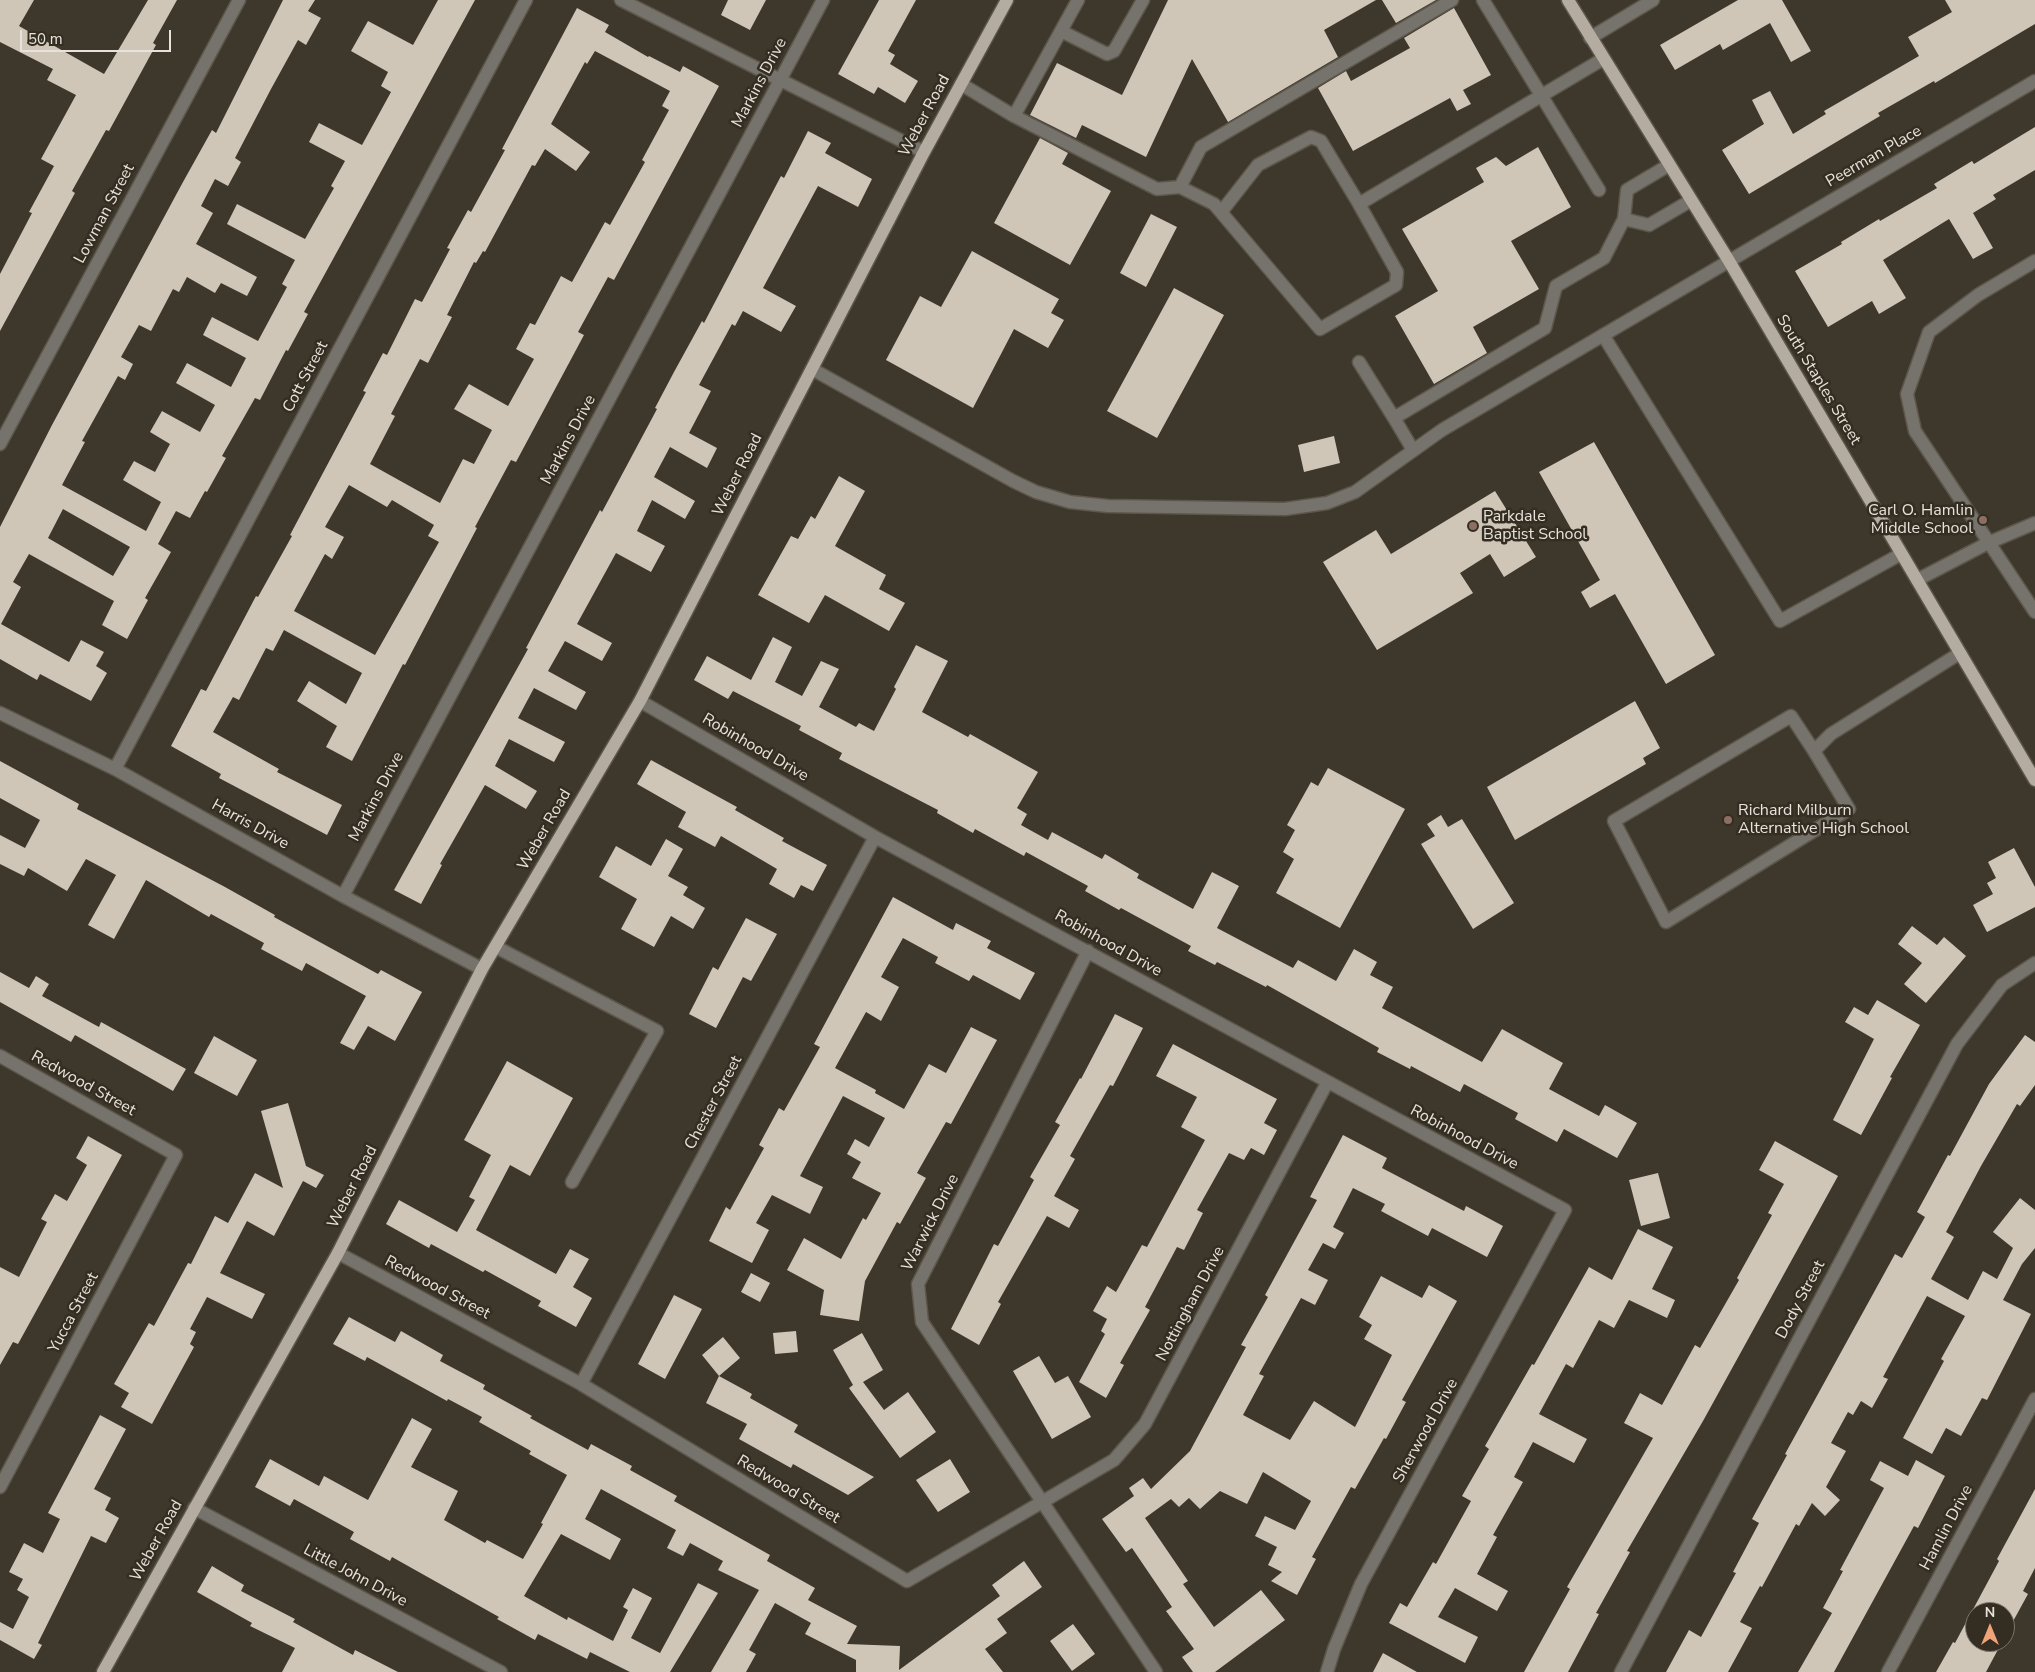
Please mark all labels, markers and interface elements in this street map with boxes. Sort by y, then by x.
scale bar [22,20,174,52]
text: 50 m [28,29,63,49]
street label: Markins Drive [728,35,792,131]
street label: Weber Road [895,72,955,160]
street label: Peerman Place [1823,122,1925,192]
street label: Lowman Street [71,161,139,267]
street label: South Staples Street [1772,311,1864,449]
street label: Cott Street [279,338,333,416]
street label: Markins Drive [537,392,601,488]
street label: Weber Road [709,431,767,519]
place label: Carl O. Hamlin Middle School [1868,501,1973,539]
place label: Parkdale Baptist School [1483,507,1587,545]
marker: Carl O. Hamlin Middle School [1977,514,1989,526]
marker: Parkdale Baptist School [1467,520,1479,532]
street label: Robinhood Drive [698,710,812,786]
street label: Markins Drive [345,749,409,845]
street label: Weber Road [514,786,576,874]
street label: Harris Drive [208,796,292,854]
place label: Richard Milburn Alternative High School [1738,801,1909,839]
marker: Richard Milburn Alternative High School [1722,814,1734,826]
street label: Robinhood Drive [1051,907,1165,981]
street label: Redwood Street [27,1047,139,1121]
street label: Chester Street [681,1053,747,1153]
street label: Robinhood Drive [1407,1101,1521,1175]
street label: Weber Road [324,1143,382,1231]
street label: Warwick Drive [898,1171,964,1275]
street label: Nottingham Drive [1153,1243,1229,1365]
street label: Redwood Street [381,1252,493,1324]
street label: Dody Street [1772,1257,1830,1343]
street label: Yucca Street [45,1270,103,1356]
street label: Sherwood Drive [1389,1376,1463,1486]
street label: Redwood Street [733,1452,843,1528]
street label: Hamlin Drive [1916,1482,1978,1574]
street label: Weber Road [127,1497,187,1585]
street label: Little John Drive [300,1541,410,1611]
north arrow [1965,1602,2015,1652]
text: N [1985,1603,1995,1622]

